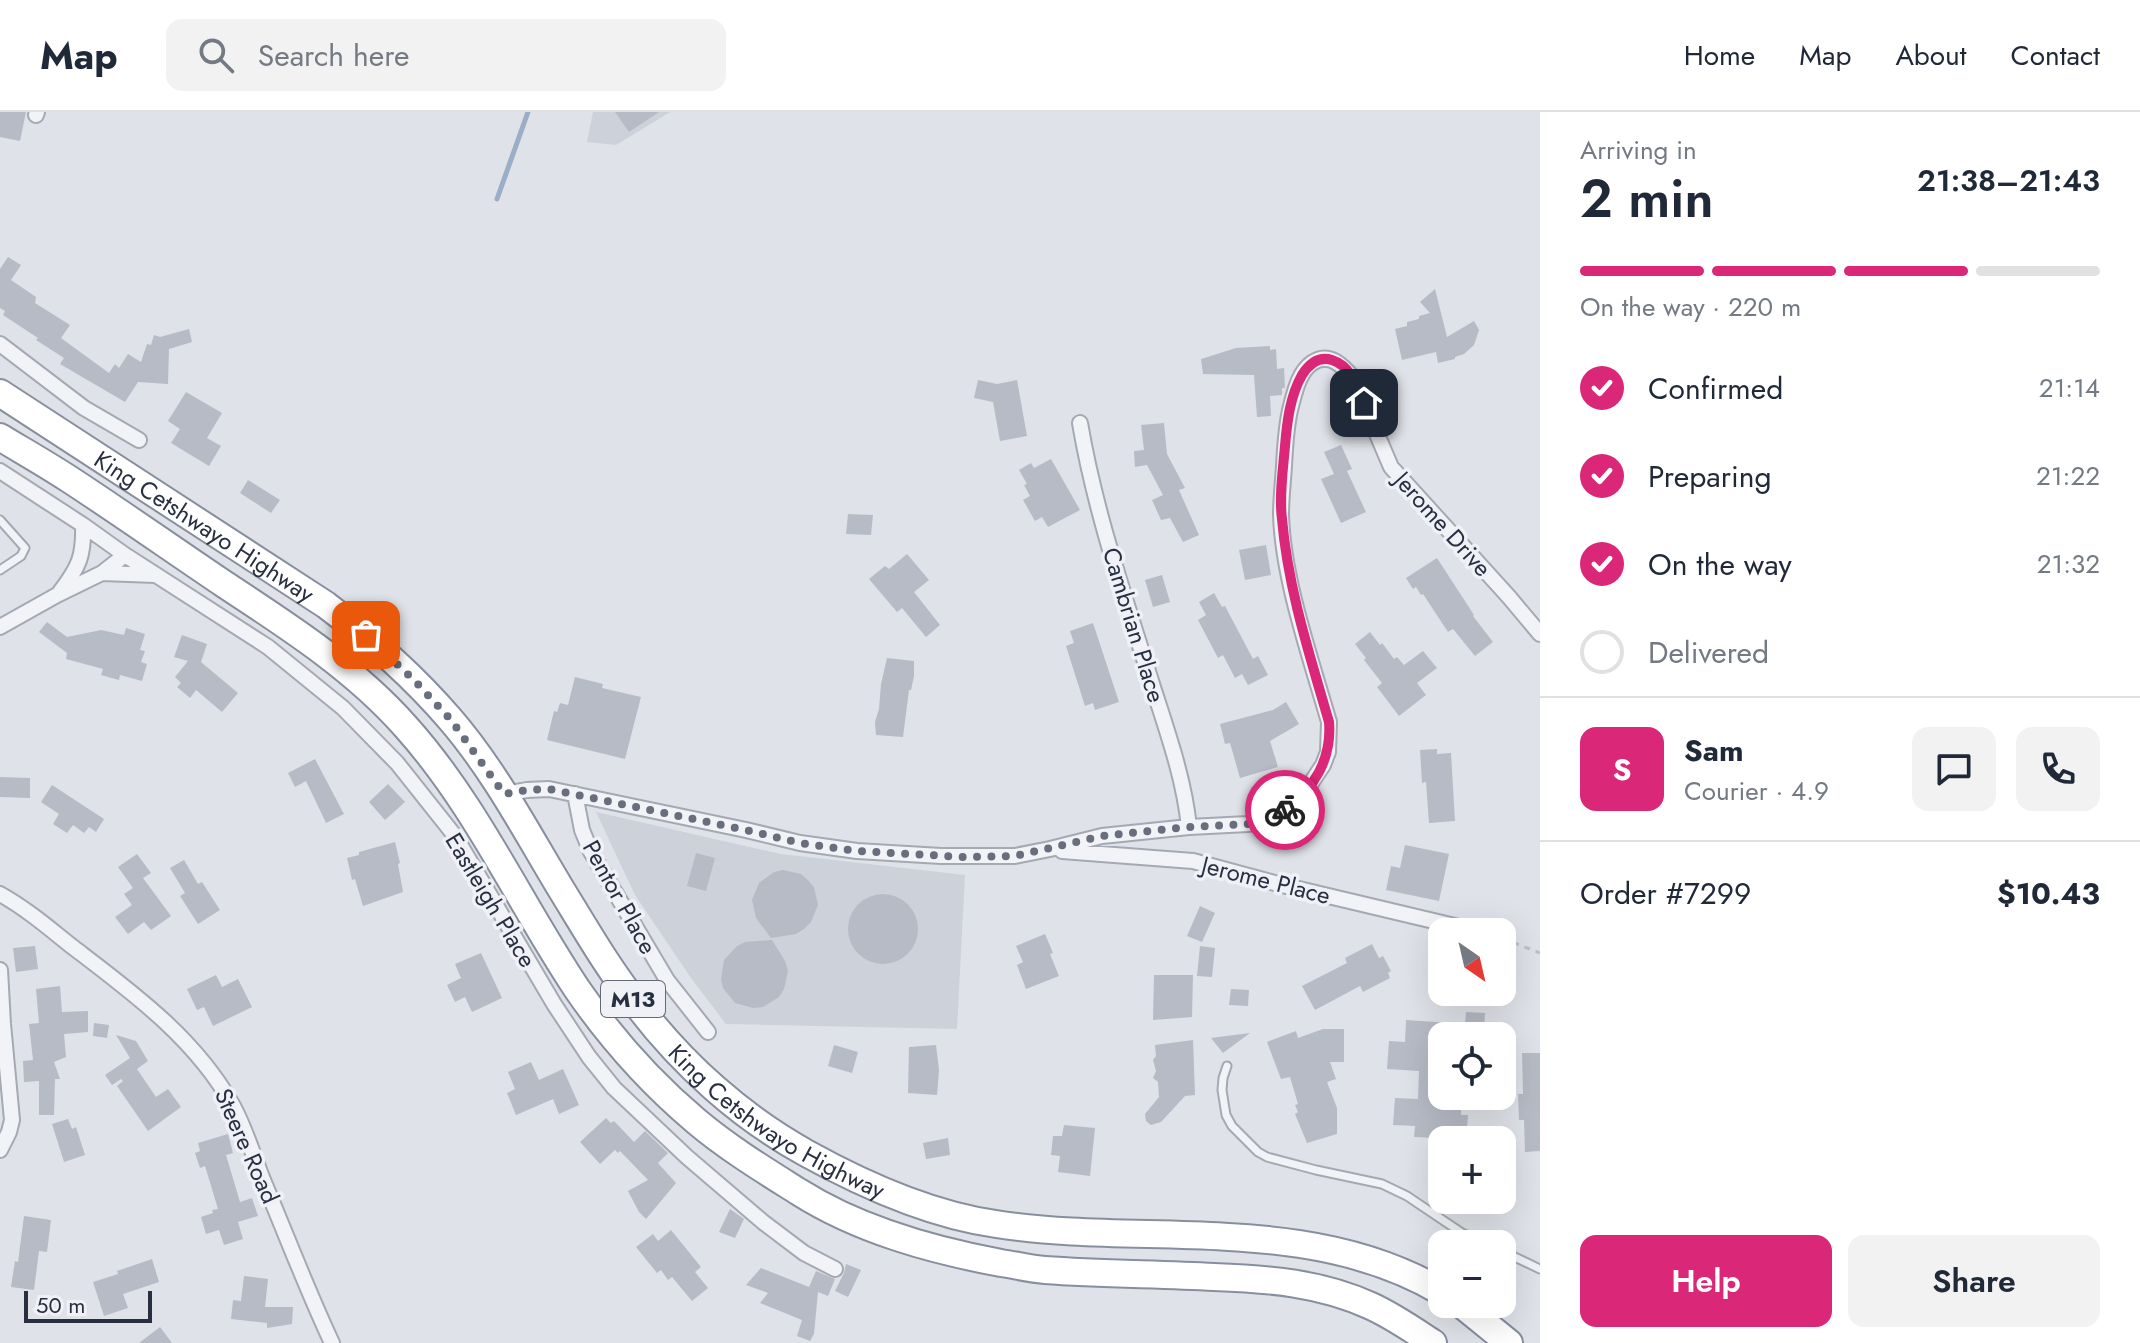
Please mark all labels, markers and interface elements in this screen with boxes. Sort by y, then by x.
search box [166,19,726,91]
text: Map [40,28,118,83]
icon: search [194,33,238,77]
text: Search here [258,34,410,77]
text: Home [1684,35,1755,76]
text: Map [1799,35,1851,76]
text: About [1895,35,1967,76]
text: Contact [2011,35,2100,76]
text: Arriving in [1580,131,1697,169]
text: 21:38–21:43 [1917,159,2100,202]
text: 2 min [1580,161,1713,237]
text: On the way · 220 m [1580,288,1801,326]
icon: check [1580,366,1624,410]
text: Confirmed [1648,367,1783,410]
pin [1330,369,1398,437]
text: 21:14 [2039,369,2100,407]
icon: home [1342,381,1386,425]
street label: King Cetshwayo Highway [88,441,322,611]
icon: check [1580,454,1624,498]
text: Preparing [1648,455,1772,498]
text: 21:22 [2036,457,2100,495]
street label: Jerome Drive [1384,461,1500,584]
icon: check [1580,542,1624,586]
street label: Cambrian Place [1094,543,1174,707]
text: On the way [1648,543,1792,586]
text: 21:32 [2037,545,2100,583]
pin [332,601,400,669]
icon: bag [344,613,388,657]
text: Delivered [1648,631,1769,674]
button: chat [1912,727,1996,811]
button: phone [2016,727,2100,811]
text: Sam [1684,729,1744,772]
text: S [1613,748,1631,791]
courier [1245,770,1325,850]
text: Courier · 4.9 [1684,772,1829,810]
icon: bike [1263,788,1307,832]
street label: Eastleigh Place [437,826,545,974]
street label: Pentor Place [574,834,666,960]
street label: Jerome Place [1195,846,1334,913]
text: Order #7299 [1580,872,1751,915]
text: $10.43 [1997,872,2100,915]
north arrow [1428,918,1516,1006]
map controls [1428,918,1516,1318]
road number: M13 [601,981,665,1017]
button: locate [1428,1022,1516,1110]
street label: King Cetshwayo Highway [661,1036,891,1207]
street label: Steere Road [206,1083,288,1209]
button: + [1428,1126,1516,1214]
button: − [1428,1230,1516,1318]
button: Help [1580,1235,1832,1327]
button: Share [1848,1235,2100,1327]
scale bar [24,1287,152,1323]
text: 50 m [36,1289,85,1321]

